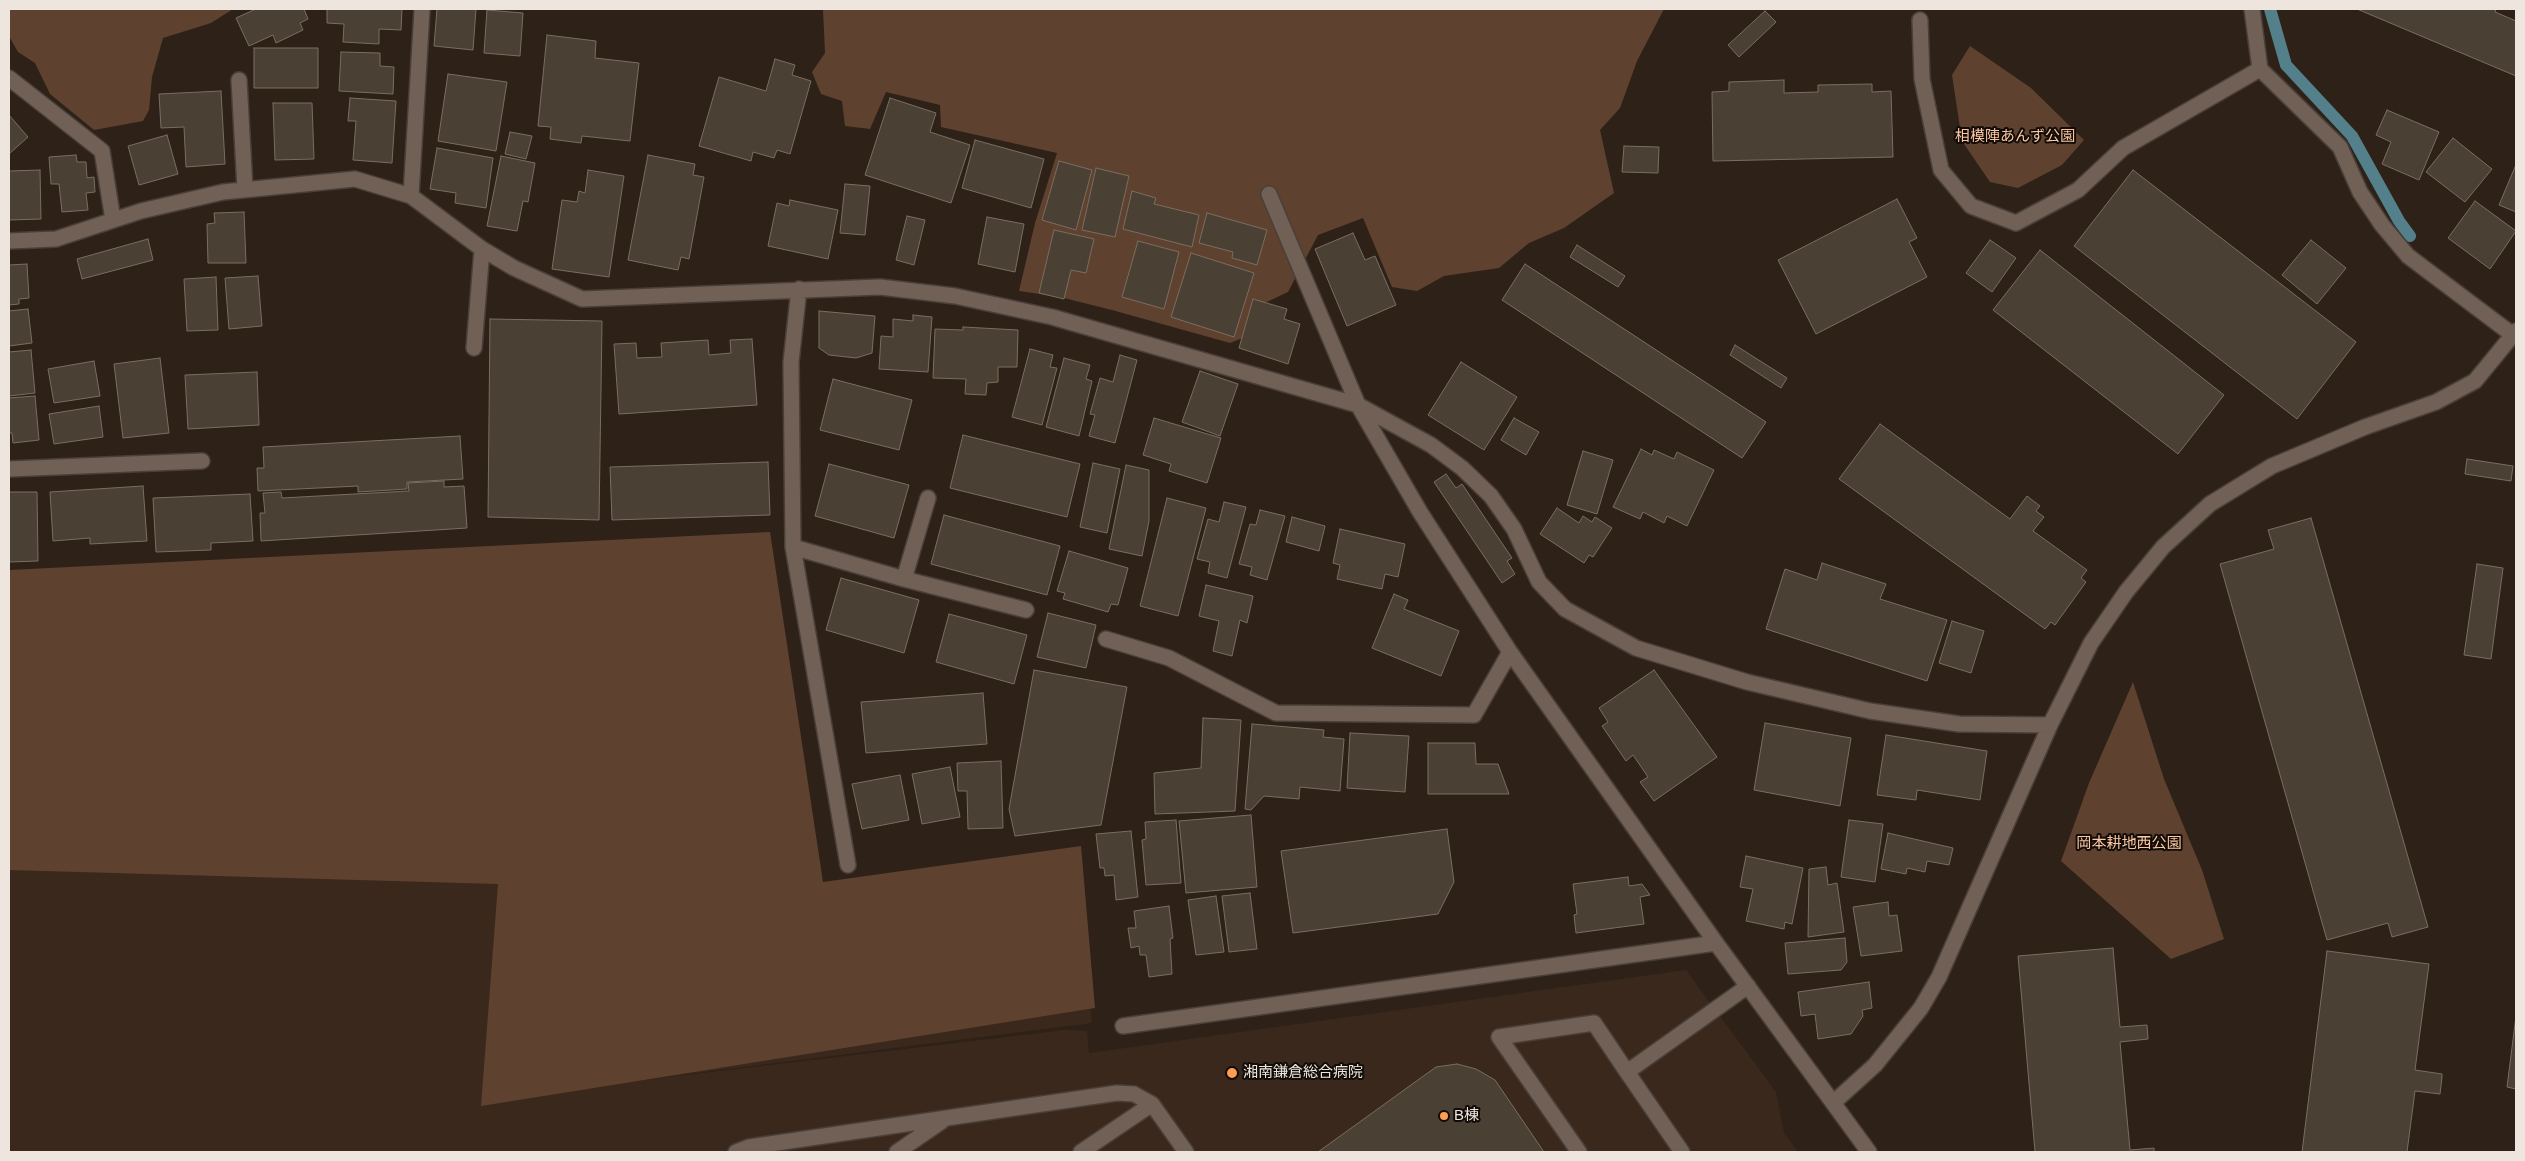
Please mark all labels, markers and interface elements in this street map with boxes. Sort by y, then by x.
park label: 相模陣あんず公園 [1955,128,2075,146]
park label: 岡本耕地西公園 [2077,835,2181,853]
place label: 湘南鎌倉総合病院 [1243,1064,1363,1082]
marker: 湘南鎌倉総合病院 [1225,1066,1239,1080]
place label: B棟 [1454,1107,1479,1125]
marker: B棟 [1438,1110,1450,1122]

